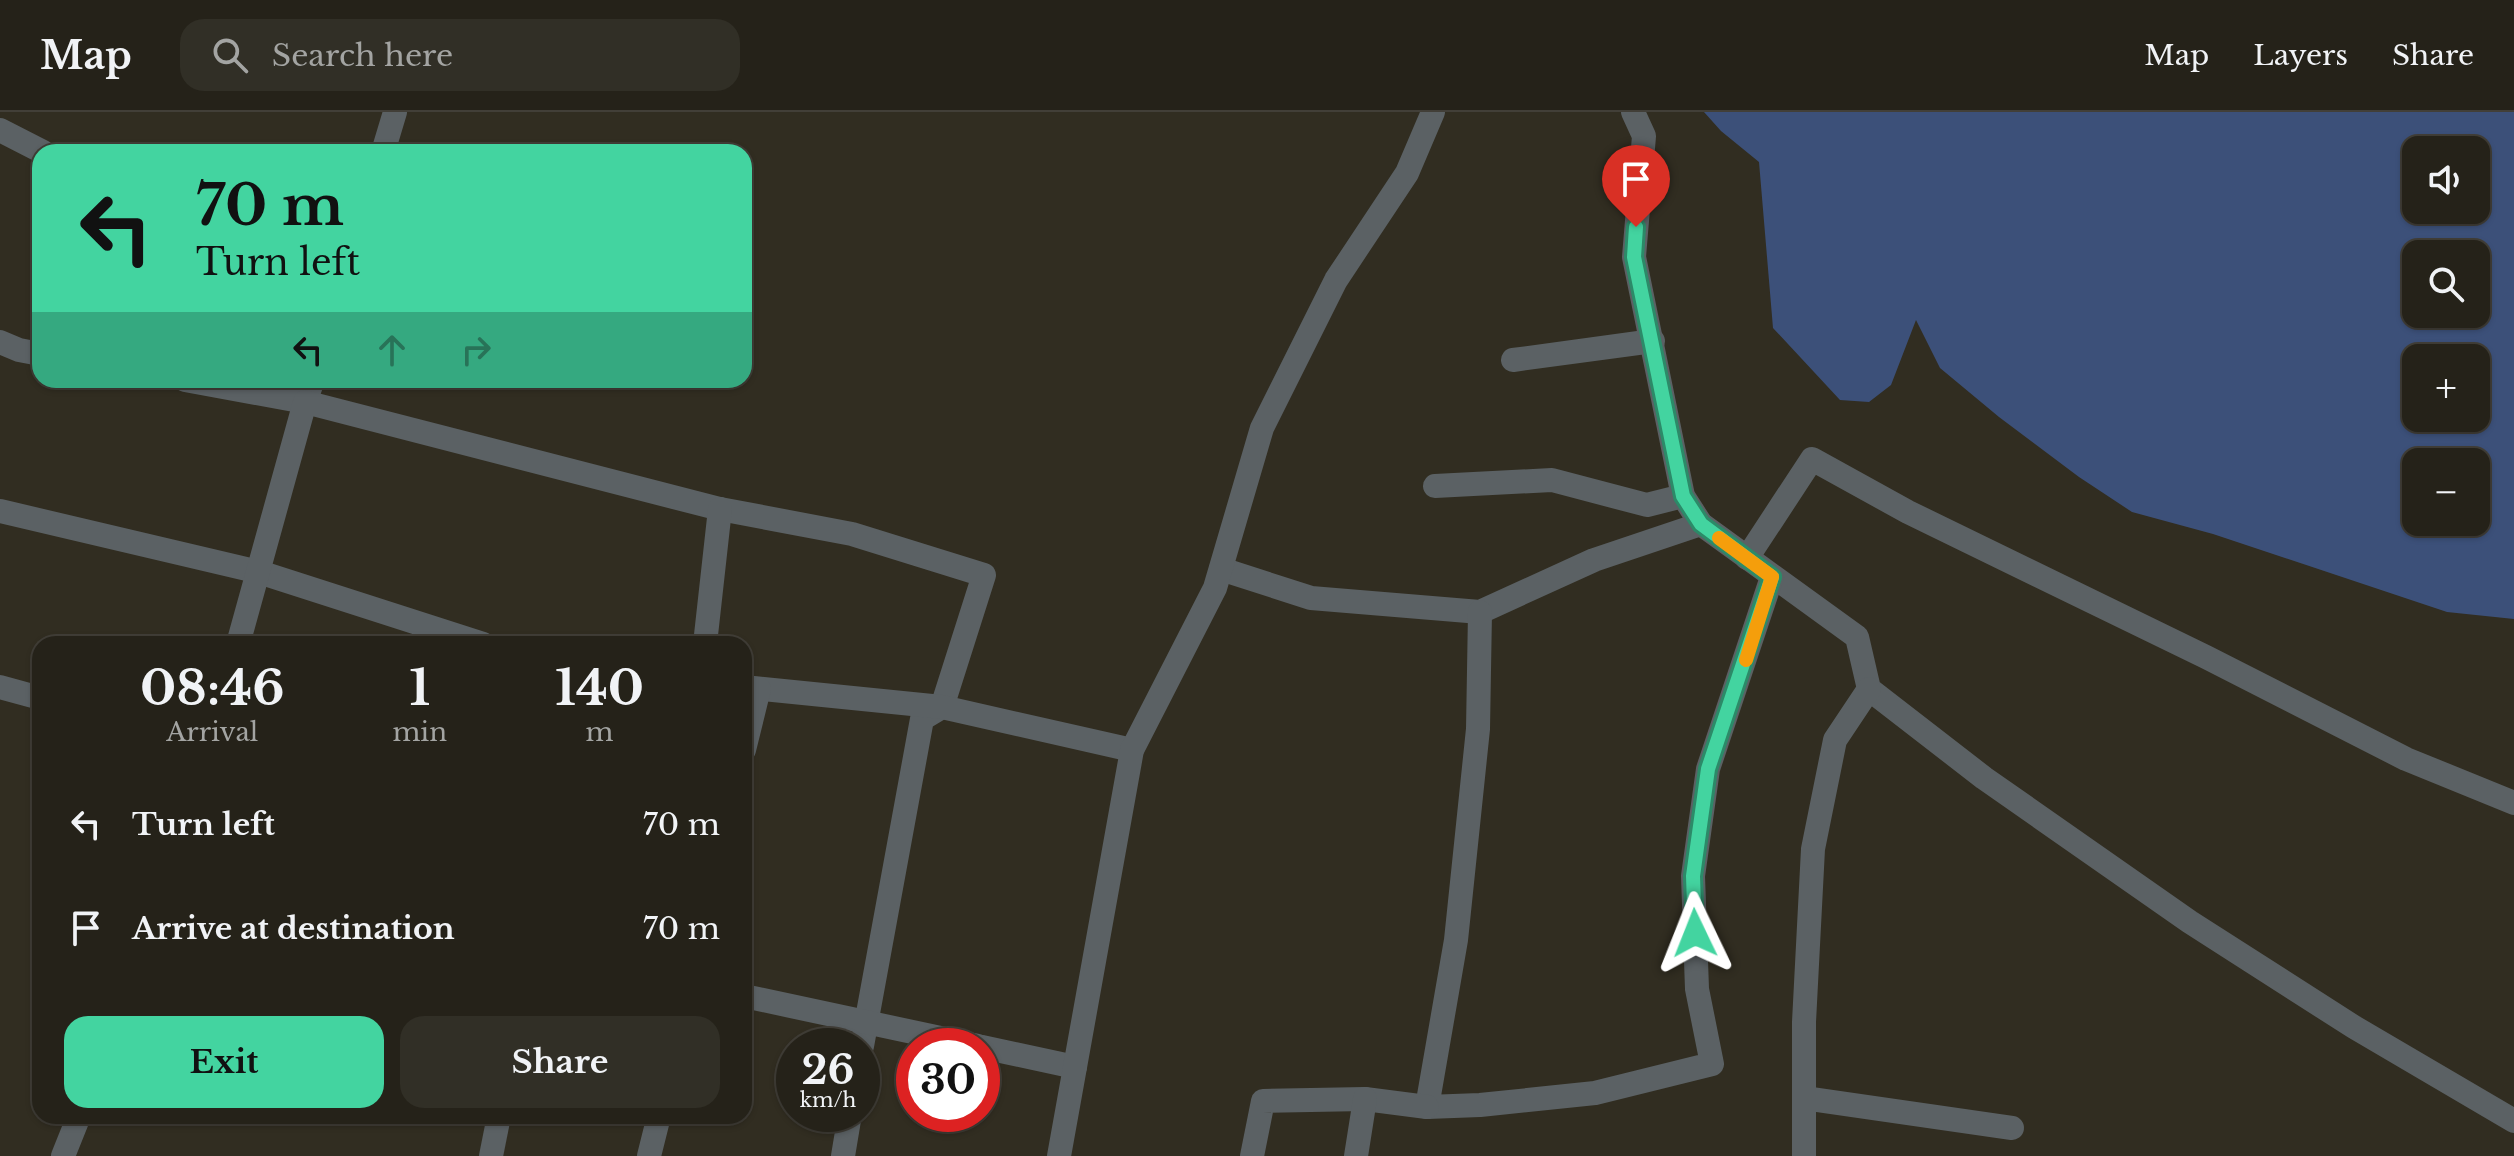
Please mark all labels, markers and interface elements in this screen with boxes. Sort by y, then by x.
search box [180,19,740,91]
text: Map [40,32,132,79]
icon: search [208,33,252,77]
text: Search here [272,37,453,74]
text: Map [2144,38,2209,73]
text: Layers [2253,38,2348,73]
text: Share [2392,38,2474,73]
map controls [2402,136,2490,536]
button: sound [2402,136,2490,224]
pin [1602,145,1670,227]
icon: arrive [1614,157,1658,201]
text: 70 m [196,171,344,240]
icon: left [64,176,168,280]
text: Turn left [196,240,360,285]
button: search [2402,240,2490,328]
icon: left [286,328,330,372]
icon: ahead [370,328,414,372]
icon: right [454,328,498,372]
button: + [2402,344,2490,432]
button: − [2402,448,2490,536]
text: 08:46 [140,658,285,718]
text: 1 [409,658,430,718]
text: 140 [555,658,644,718]
text: Arrival [166,716,258,748]
text: min [392,716,447,748]
text: m [586,716,614,748]
icon: left [64,802,108,846]
text: Turn left [132,806,275,843]
text: 70 m [643,806,720,843]
position arrow [1653,891,1737,975]
icon: arrive [64,906,108,950]
text: Arrive at destination [132,910,455,947]
text: 70 m [643,910,720,947]
button: Exit [64,1016,384,1108]
button: Share [400,1016,720,1108]
speed limit sign: 30 [896,1028,1000,1132]
text: 26 [802,1045,855,1095]
text: km/h [800,1088,856,1112]

